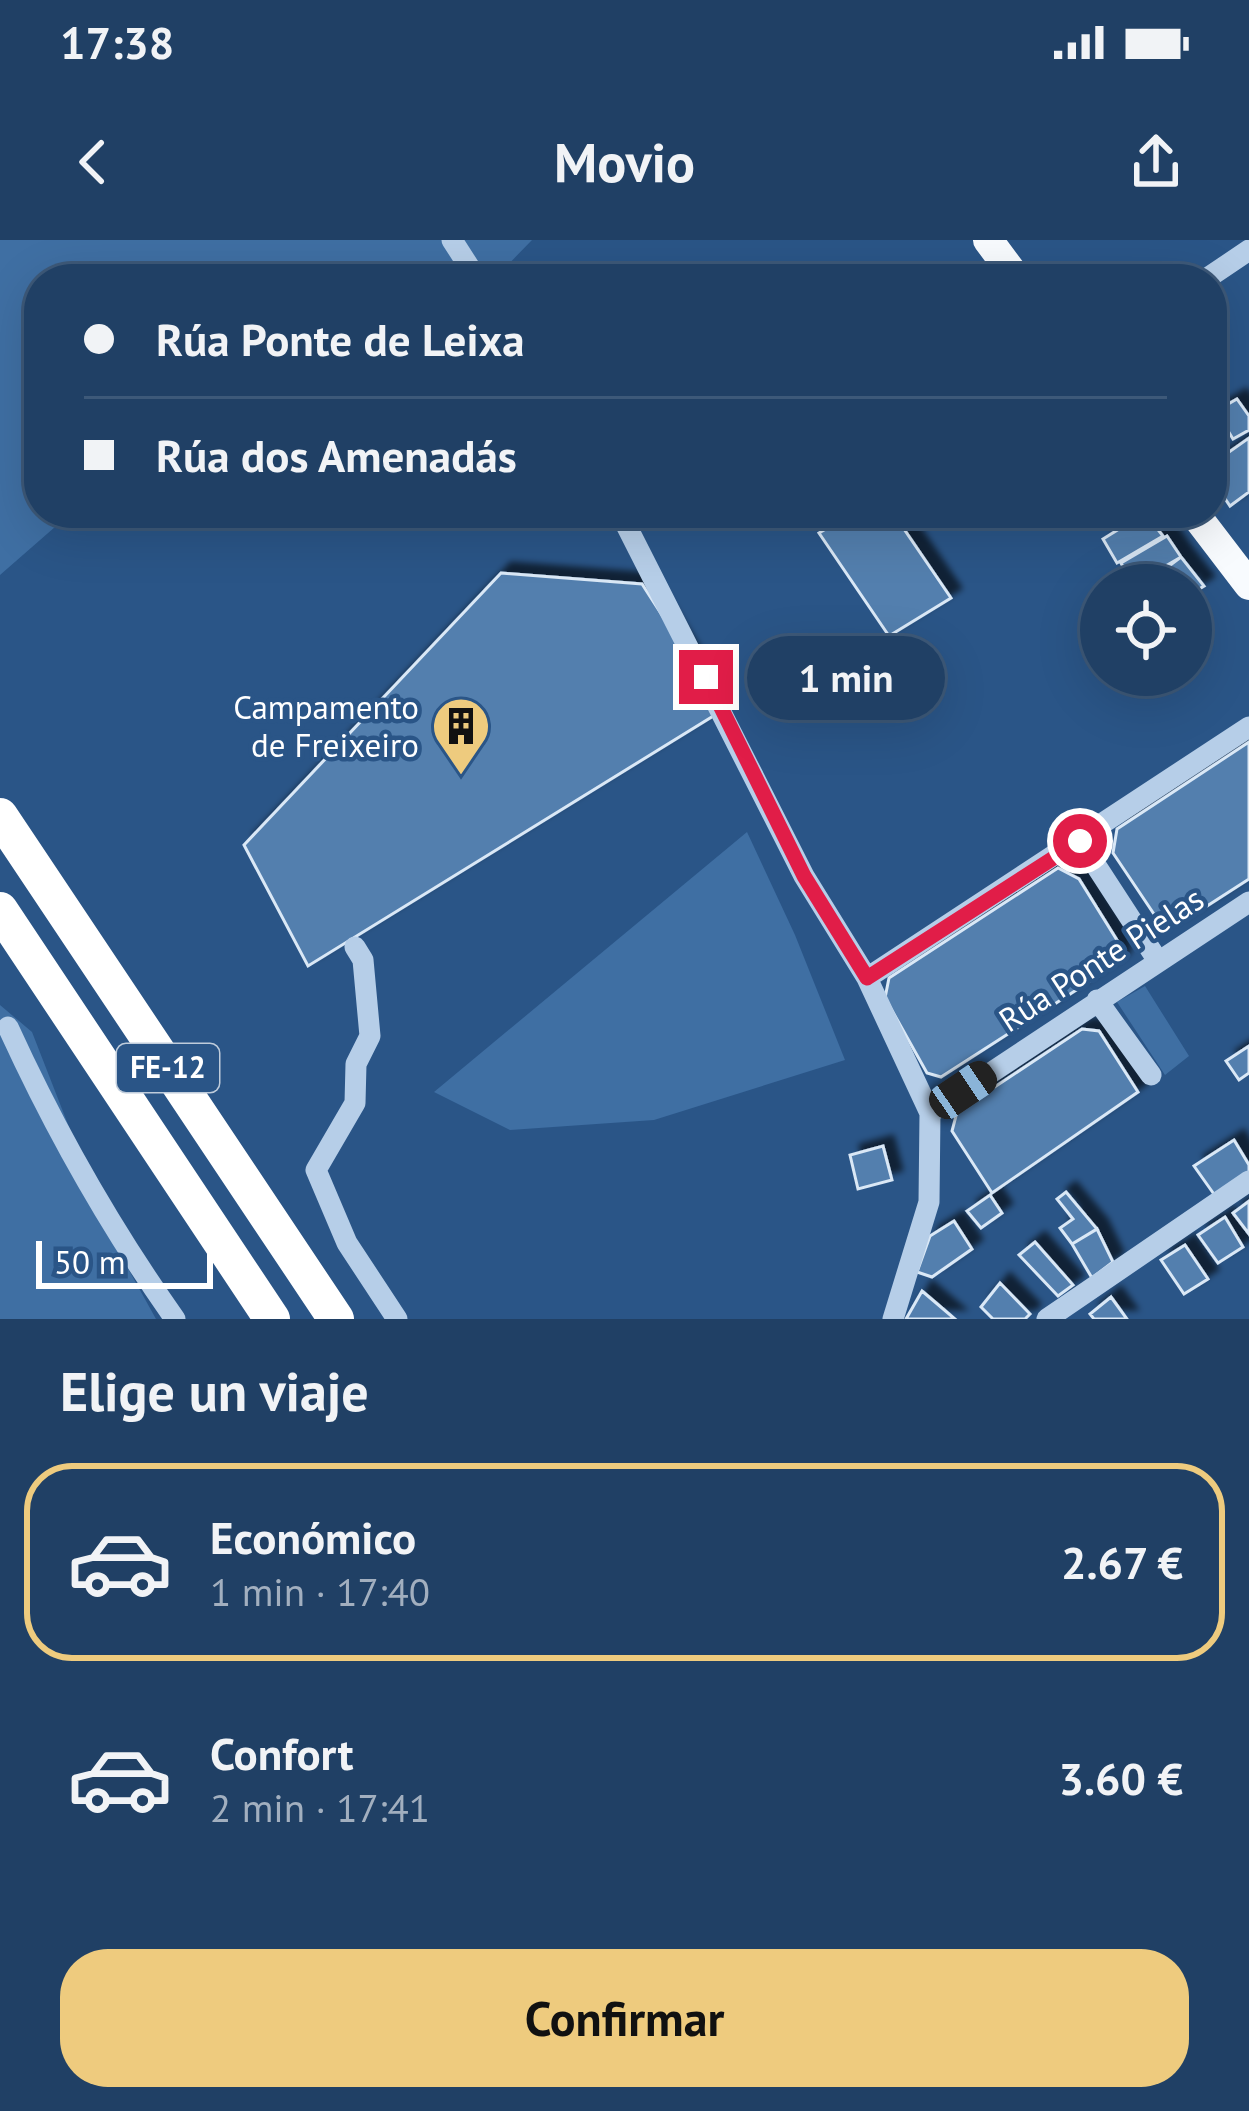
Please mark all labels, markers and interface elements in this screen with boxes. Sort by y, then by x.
text: 17:38 [60,13,174,71]
text: Movio [554,127,695,197]
icon: back [60,129,126,195]
icon: share [1123,129,1189,195]
text: Rúa Ponte de Leixa [156,310,525,368]
text: Rúa dos Amenadás [156,426,517,484]
map controls [1080,564,1212,696]
button: locate [1080,564,1212,696]
callout: 1 min [748,635,946,719]
route end [679,650,733,704]
text: 1 min [798,652,894,703]
place label: Campamento de Freixeiro [233,685,419,766]
building icon: Campamento de Freixeiro [430,695,492,777]
route start [1053,814,1107,868]
street label: Rúa Ponte Pielas [990,876,1211,1041]
road number: FE-12 [117,1044,219,1092]
car [923,1055,1003,1125]
scale bar [36,1235,213,1288]
text: 50 m [54,1240,126,1283]
text: Elige un viaje [60,1356,369,1426]
icon: car [66,1508,174,1616]
text: Económico [210,1508,416,1566]
text: 2.67 € [1061,1533,1183,1591]
text: 1 min · 17:40 [210,1566,430,1617]
icon: car [66,1724,174,1832]
text: Confort [210,1724,353,1782]
text: 3.60 € [1058,1749,1183,1807]
text: 2 min · 17:41 [210,1782,430,1833]
button: Confirmar [60,1949,1189,2087]

